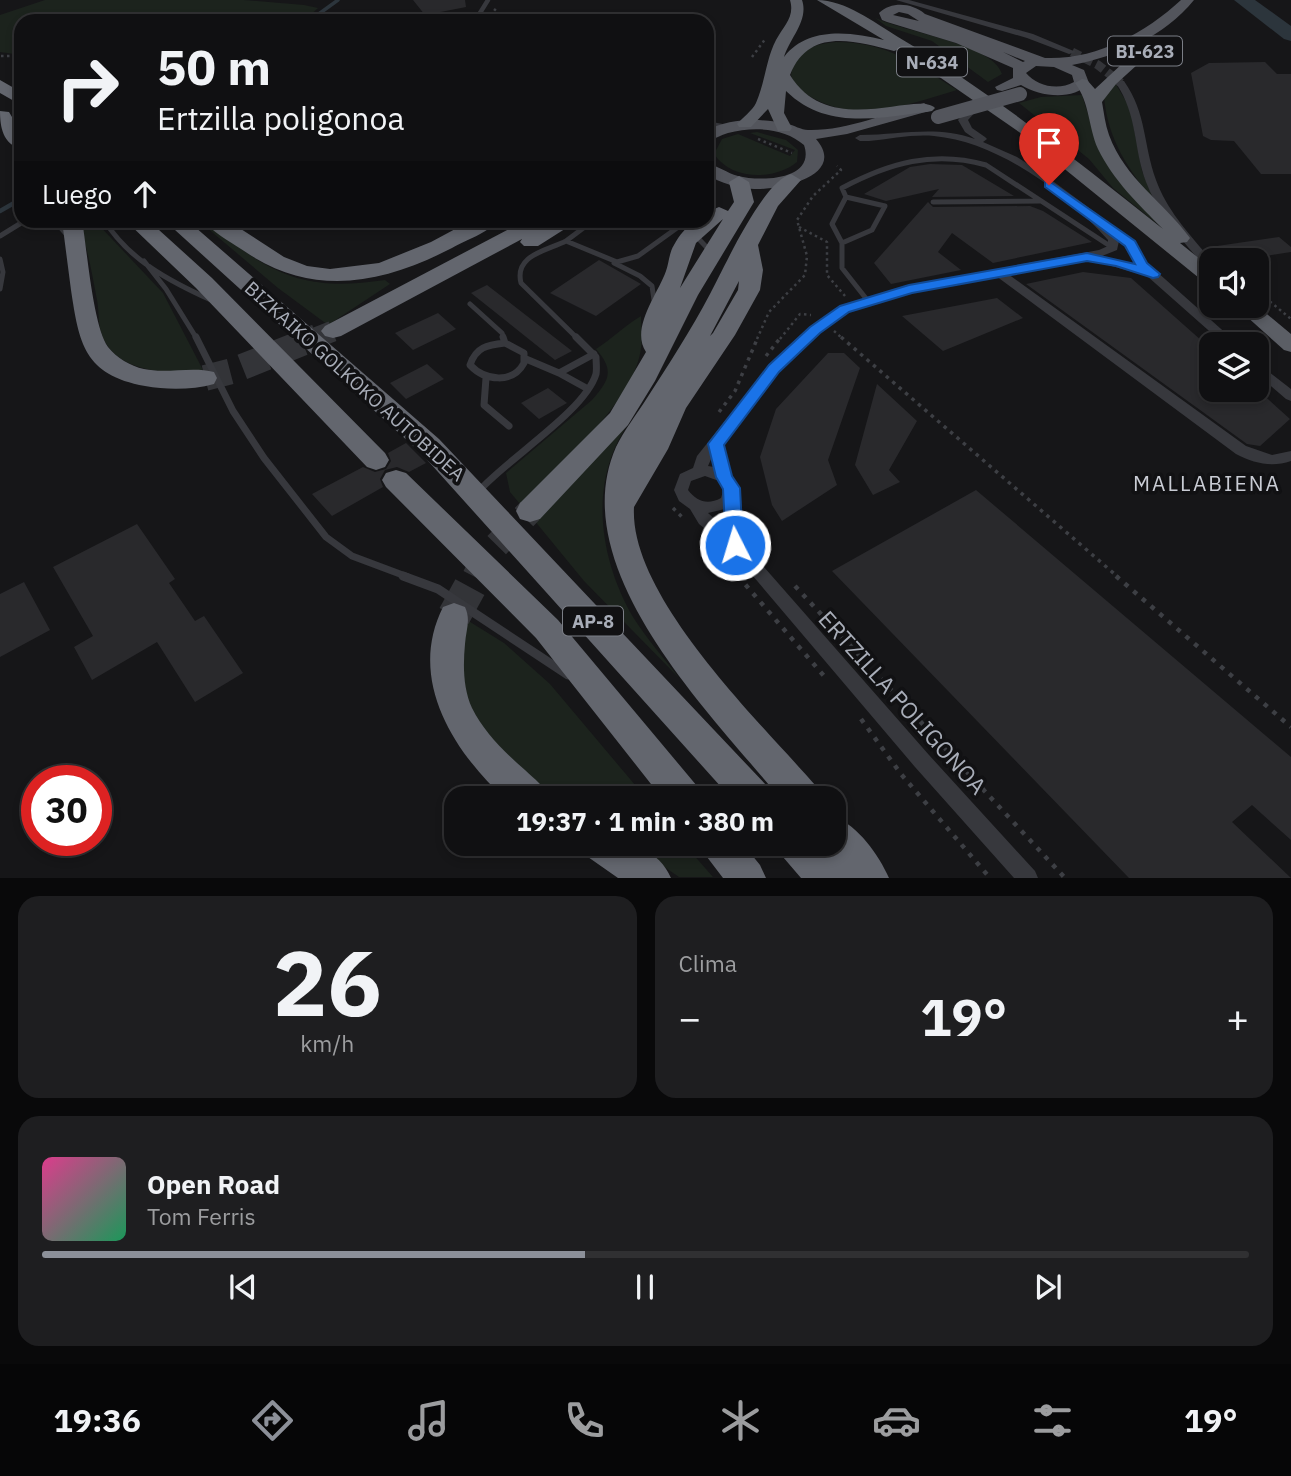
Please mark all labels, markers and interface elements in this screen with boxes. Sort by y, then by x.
text: 50 m [157,35,271,98]
road number: BI-623 [1108,36,1182,66]
icon: right [42,42,133,133]
road number: N-634 [897,48,967,76]
text: Ertzilla poligonoa [157,97,405,139]
pin [1019,113,1079,185]
icon: arrive [1030,124,1068,162]
icon: ahead [126,175,164,213]
text: Luego [42,177,112,211]
map controls [1199,248,1269,402]
button: sound [1199,248,1269,318]
street label: BIZKAIKO GOLKOKO AUTOBIDEA [240,276,470,486]
button: layers [1199,332,1269,402]
district label: MALLABIENA [1133,469,1281,497]
position arrow [698,508,772,582]
street label: ERTZILLA POLIGONOA [813,604,994,800]
road number: AP-8 [563,606,623,636]
speed limit sign: 30 [21,765,112,856]
text: 19:37 · 1 min · 380 m [516,804,774,838]
text: 26 [273,923,382,1041]
text: Clima [679,948,737,978]
text: 19° [920,983,1007,1050]
text: − [679,993,701,1042]
text: + [1226,993,1249,1042]
text: km/h [300,1028,354,1058]
text: Open Road [147,1167,280,1201]
text: Tom Ferris [147,1201,256,1231]
icon: previous [224,1268,262,1306]
icon: pause [626,1268,664,1306]
icon: next [1029,1268,1067,1306]
icon: directions [248,1396,297,1445]
icon: music [404,1396,453,1445]
icon: phone [560,1396,609,1445]
icon: climate [716,1396,765,1445]
icon: car [872,1396,921,1445]
icon: filters [1028,1396,1077,1445]
text: 19:36 [54,1399,141,1441]
text: 19° [1184,1399,1237,1441]

